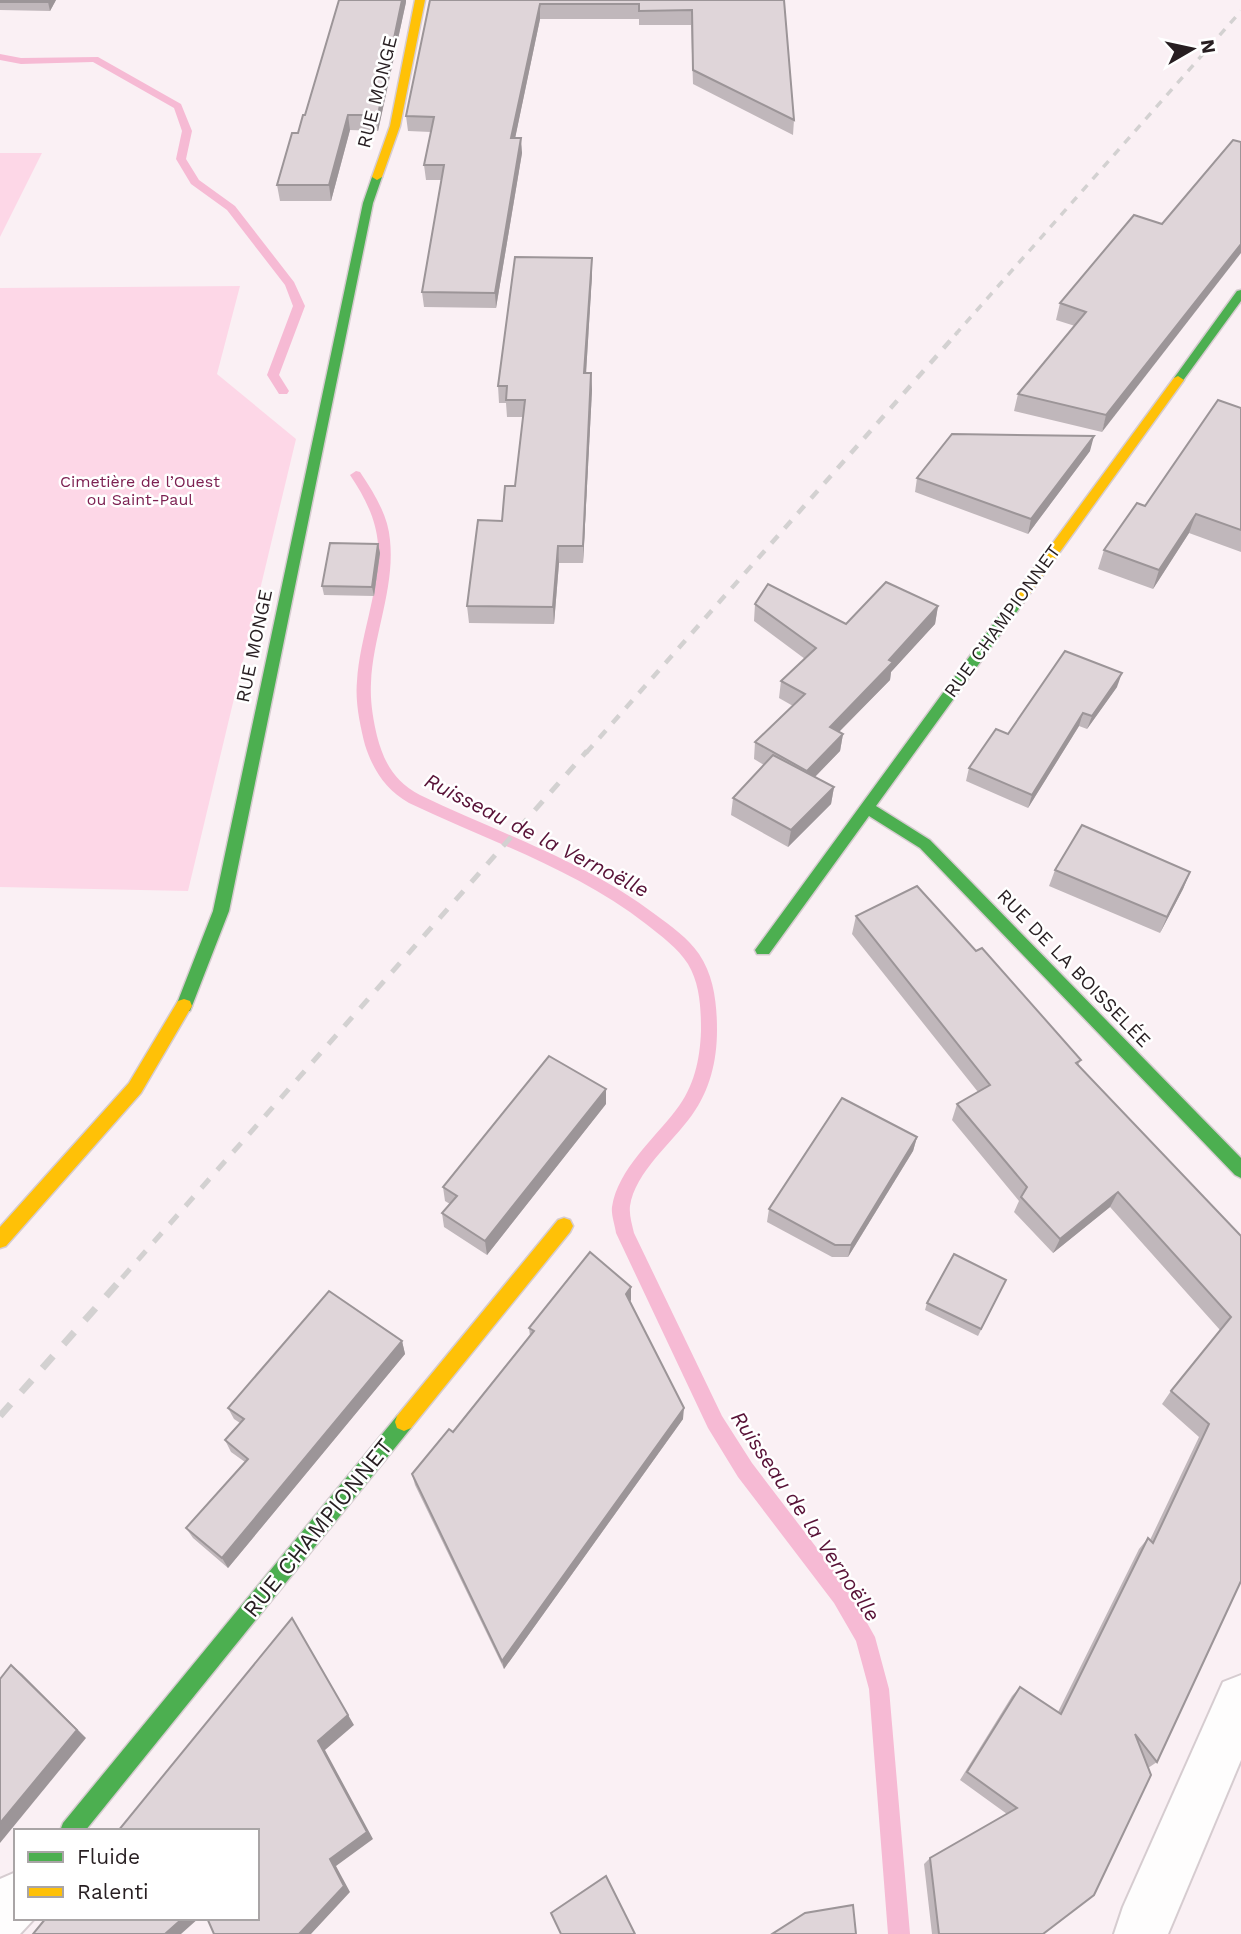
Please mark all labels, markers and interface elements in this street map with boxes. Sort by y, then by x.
north arrow [1157,14,1227,84]
street label: RUE MONGE [352,33,402,151]
text: N [1196,38,1221,55]
park label: Cimetière de l’Ouest ou Saint-Paul [60,472,220,509]
street label: RUE CHAMPIONNET [939,540,1065,702]
street label: RUE MONGE [231,587,277,705]
water label: Ruisseau de la Vernoëlle [421,767,653,903]
street label: RUE DE LA BOISSELÉE [992,884,1156,1052]
water label: Ruisseau de la Vernoëlle [726,1406,886,1626]
street label: RUE CHAMPIONNET [238,1433,398,1623]
legend [14,1829,259,1920]
text: Fluide [77,1844,140,1869]
text: Ralenti [77,1879,149,1904]

